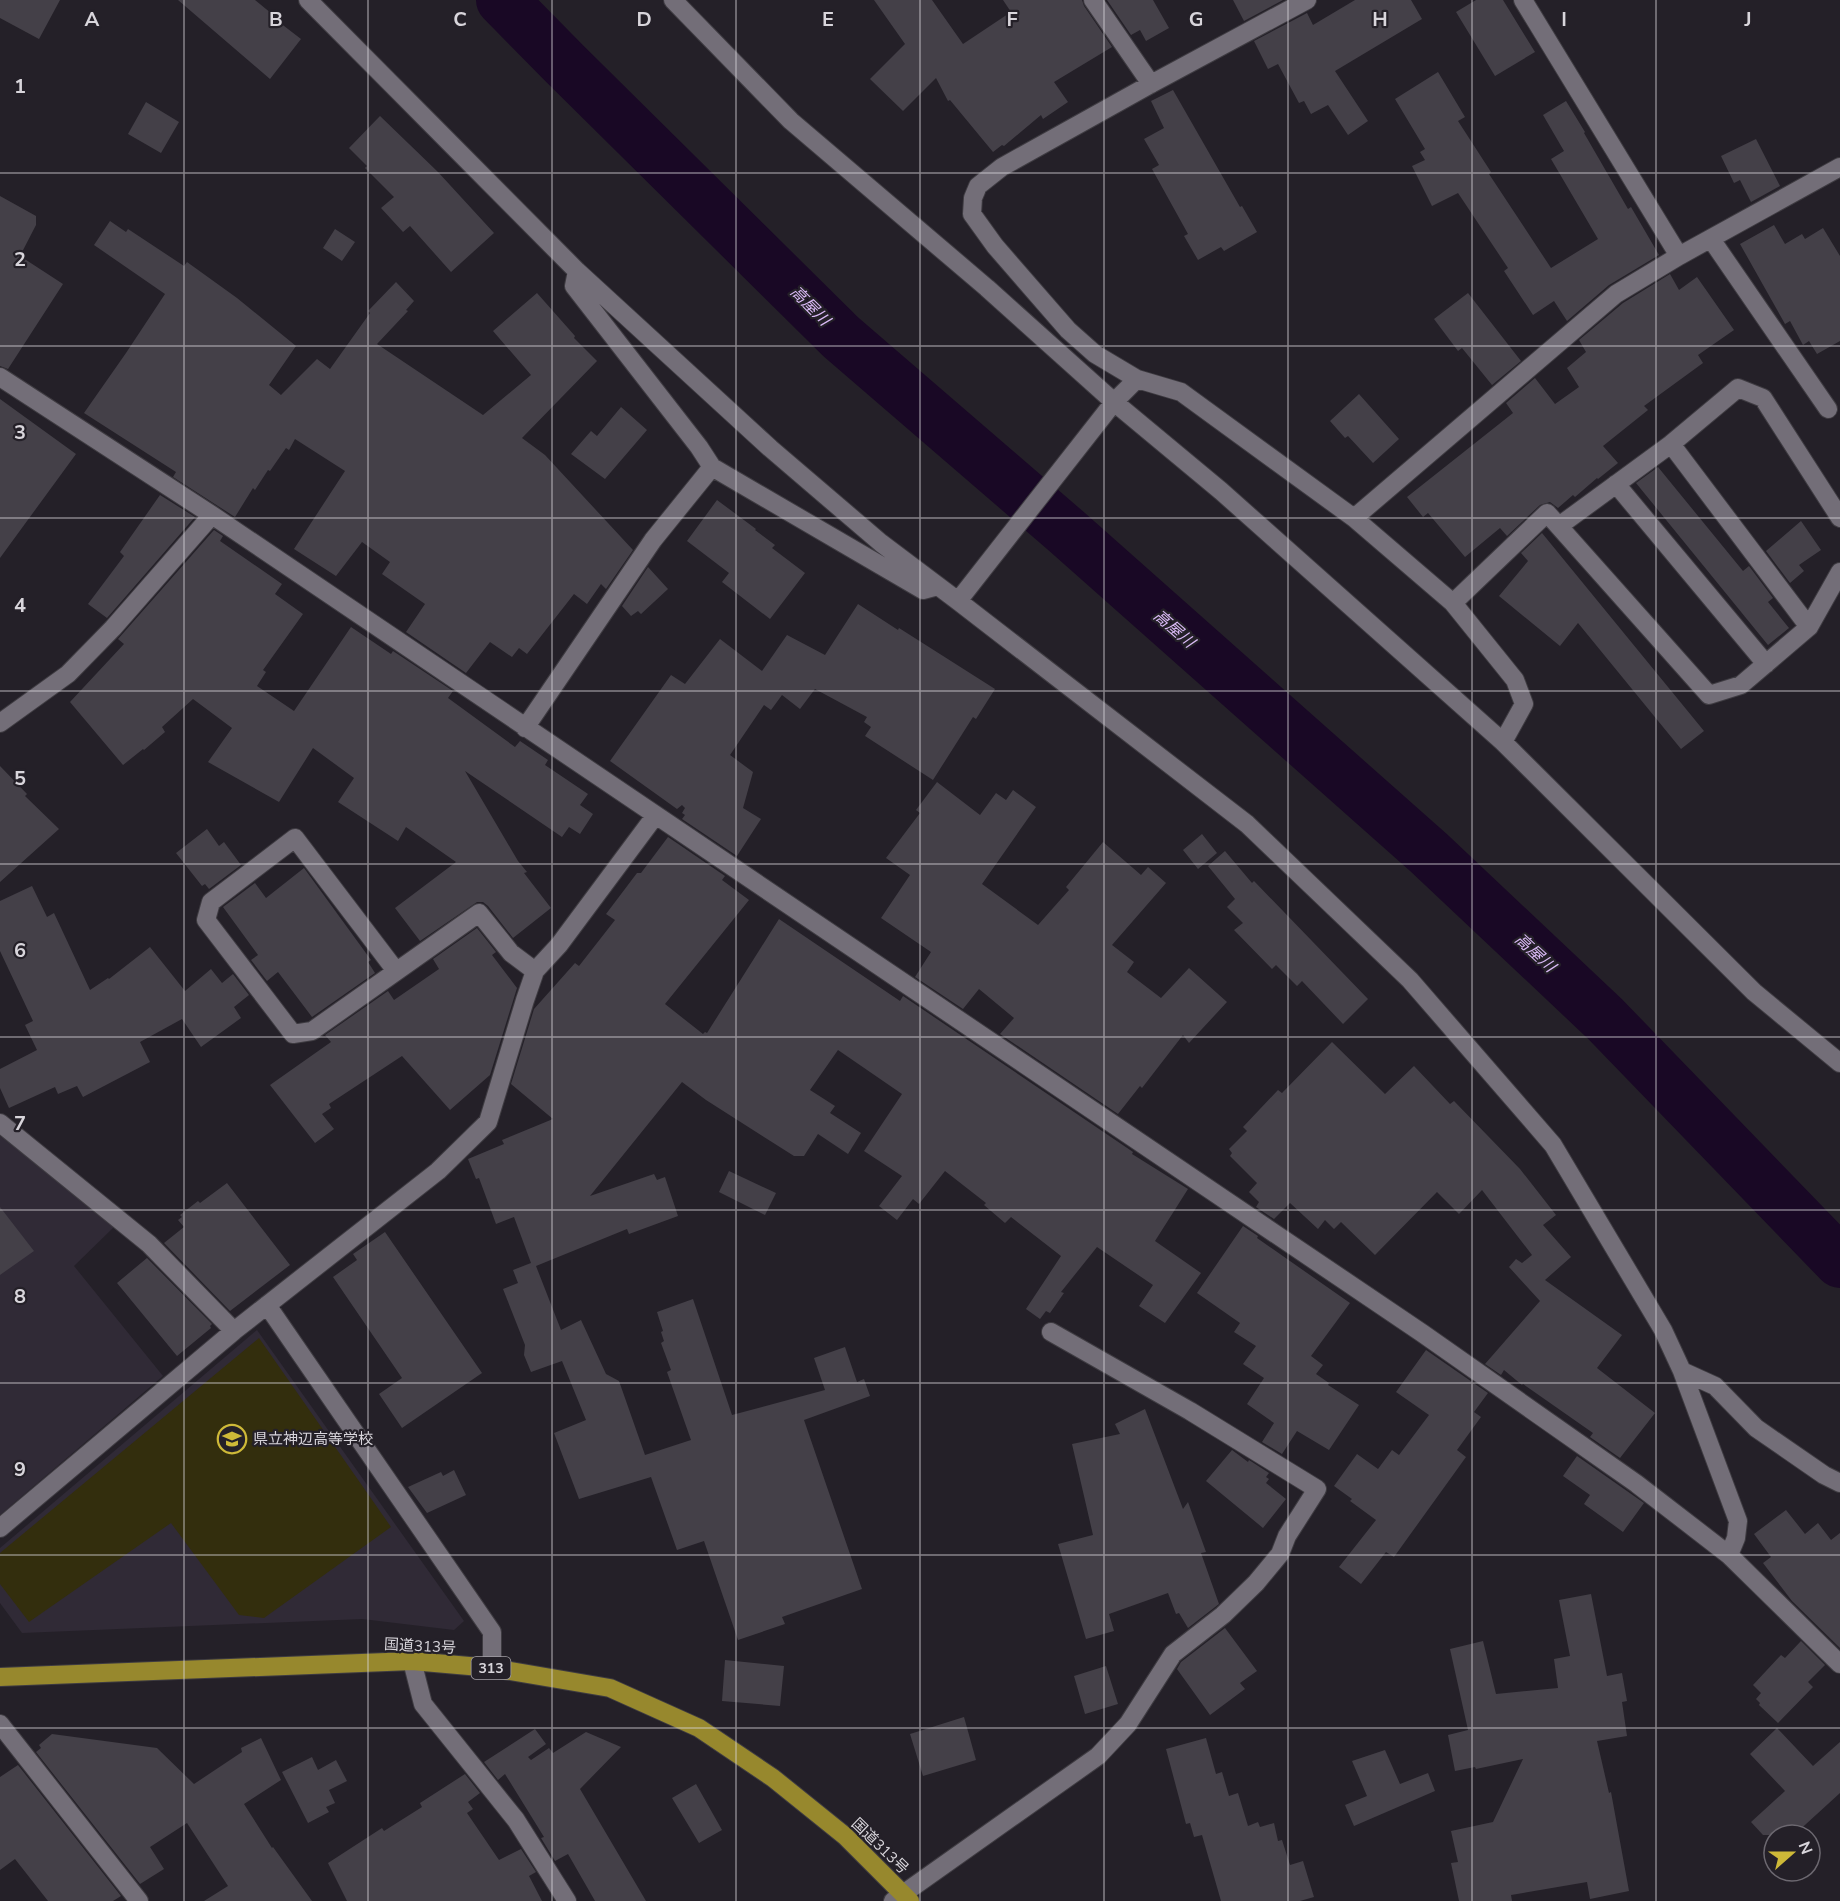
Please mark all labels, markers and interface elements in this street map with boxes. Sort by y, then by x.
text: A [85,6,100,33]
text: B [269,6,283,33]
text: C [453,6,467,33]
text: D [636,6,652,33]
text: E [822,6,834,33]
text: F [1006,6,1018,33]
text: G [1189,6,1203,33]
text: H [1372,6,1388,33]
text: I [1561,6,1567,33]
text: J [1743,6,1752,33]
text: 1 [14,73,26,100]
text: 2 [14,246,26,273]
water label: 高屋川 [785,281,836,332]
text: 3 [14,419,26,446]
text: 4 [14,592,26,619]
water label: 高屋川 [1149,605,1201,654]
text: 5 [14,765,26,792]
water label: 高屋川 [1510,929,1562,979]
text: 6 [14,937,26,964]
text: 7 [14,1110,26,1137]
text: 8 [14,1283,26,1310]
school or university icon: 県立神辺高等学校 [216,1423,248,1455]
place label: 県立神辺高等学校 [253,1429,373,1449]
text: 9 [14,1456,26,1483]
street label: 国道313号 [384,1634,456,1658]
road number: 313 [472,1657,510,1679]
street label: 国道313号 [847,1814,913,1878]
north arrow [1762,1823,1822,1883]
text: N [1793,1838,1817,1858]

